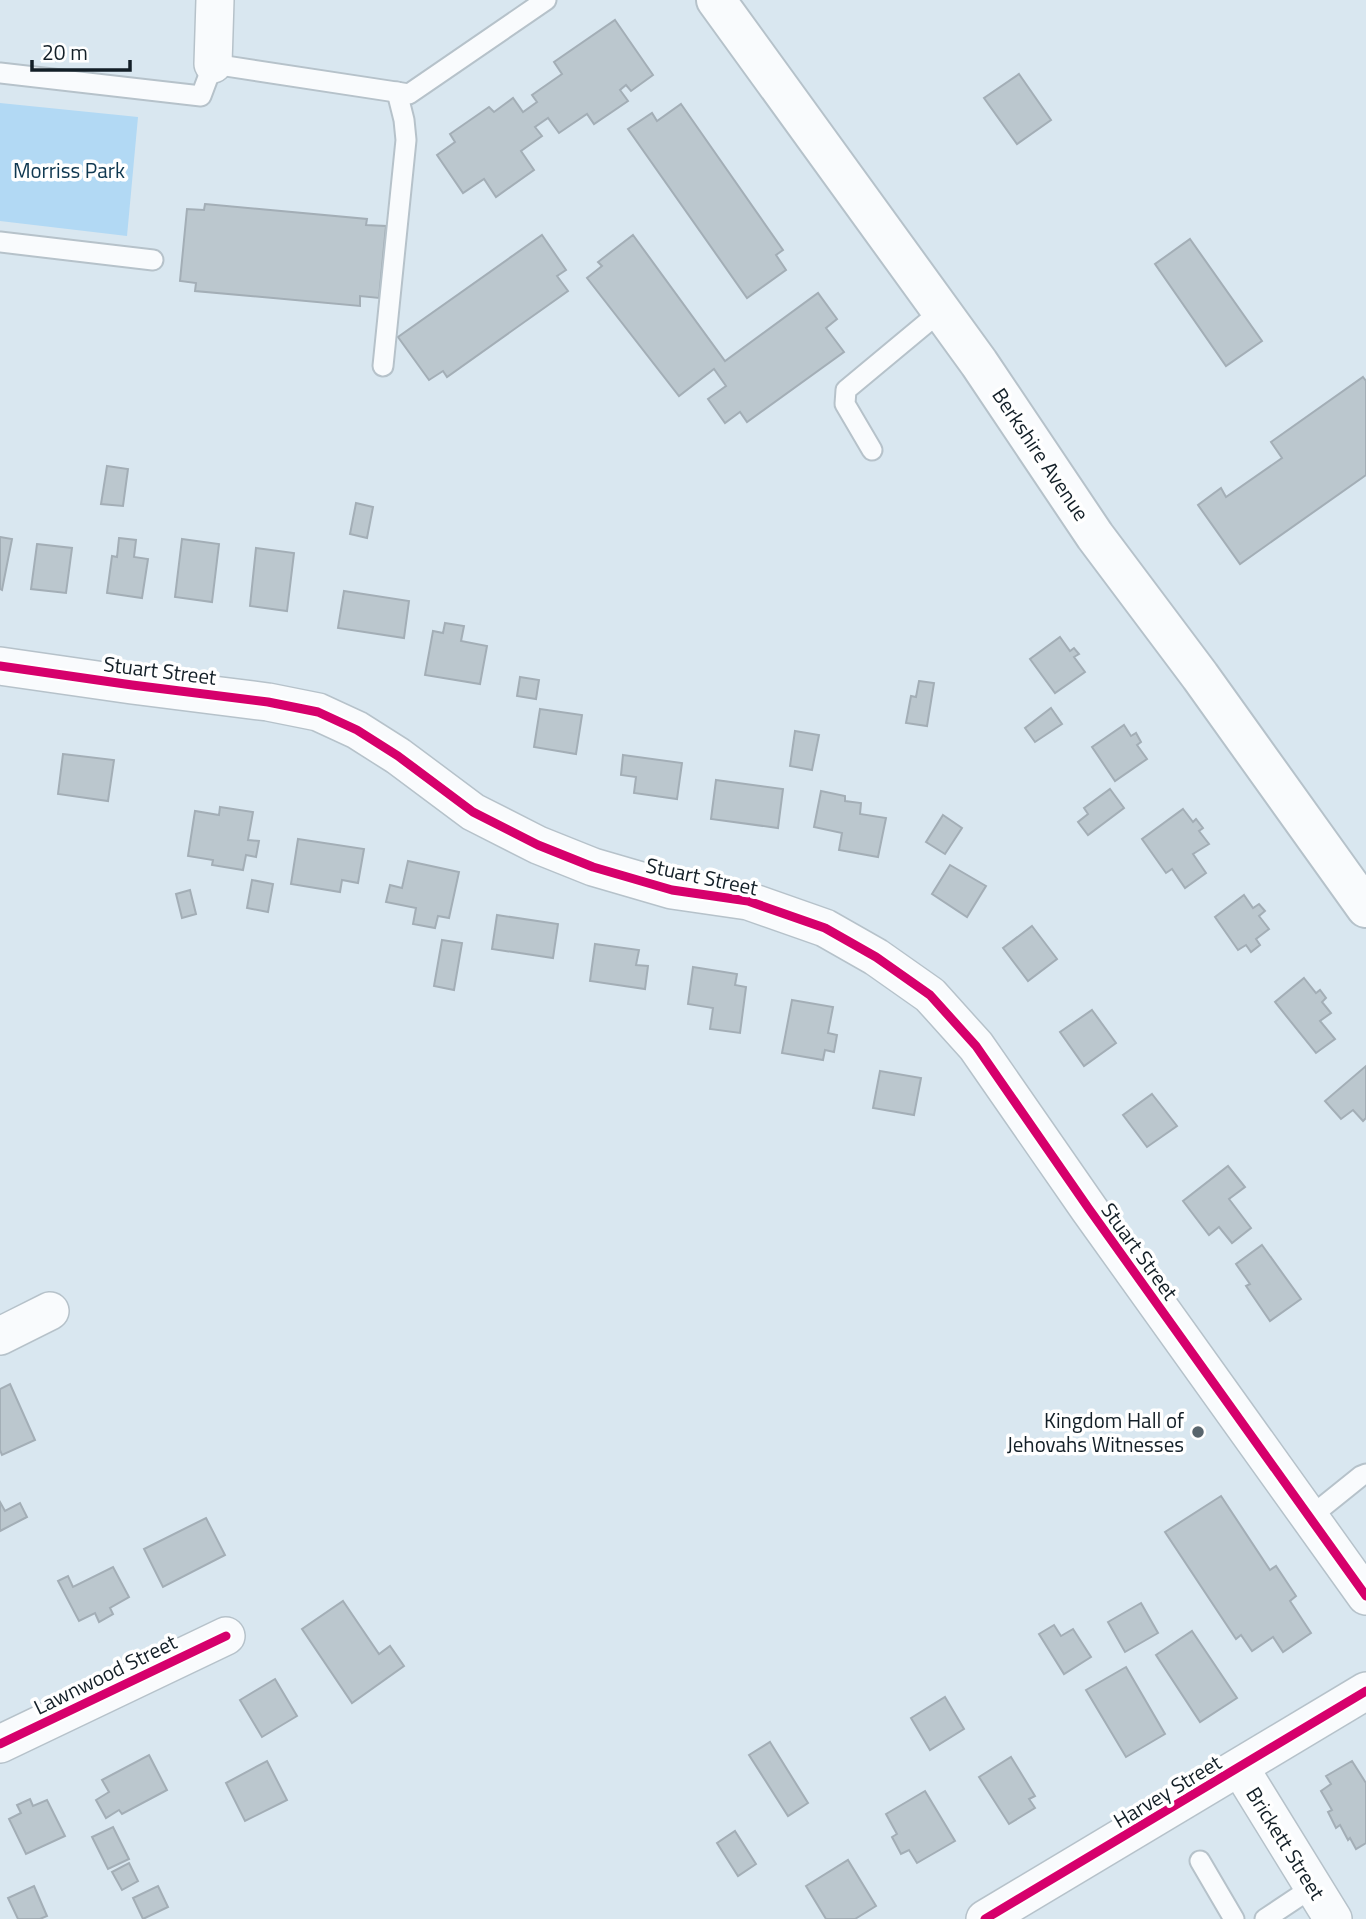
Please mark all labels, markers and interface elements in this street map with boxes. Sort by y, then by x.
scale bar [32,28,130,72]
text: 20 m [42,36,88,68]
park label: Morriss Park [13,154,125,186]
street label: Berkshire Avenue [985,381,1097,527]
street label: Stuart Street [102,647,219,693]
street label: Stuart Street [643,849,762,904]
street label: Stuart Street [1094,1196,1187,1307]
place label: Kingdom Hall of Jehovahs Witnesses [1007,1404,1184,1460]
marker: Kingdom Hall of Jehovahs Witnesses [1190,1424,1206,1440]
street label: Lawnwood Street [28,1625,183,1723]
street label: Harvey Street [1107,1746,1228,1836]
street label: Brickett Street [1239,1780,1334,1906]

